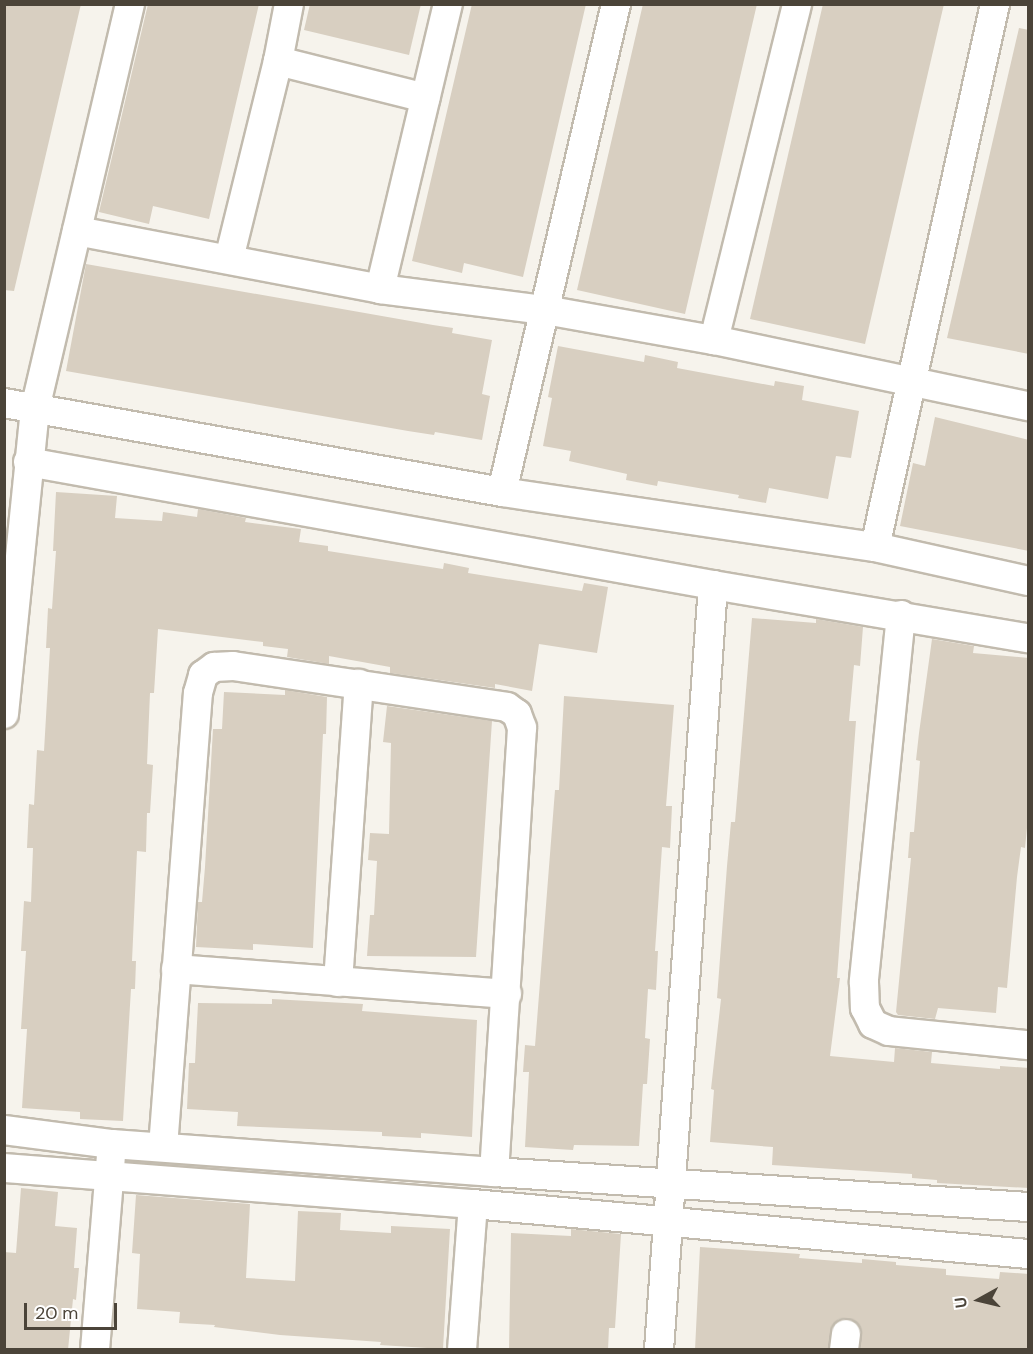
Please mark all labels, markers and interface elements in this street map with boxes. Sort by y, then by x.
north arrow [949,1270,1009,1330]
scale bar [27,1291,120,1329]
text: U [950,1296,972,1309]
text: 20 m [35,1301,78,1325]

